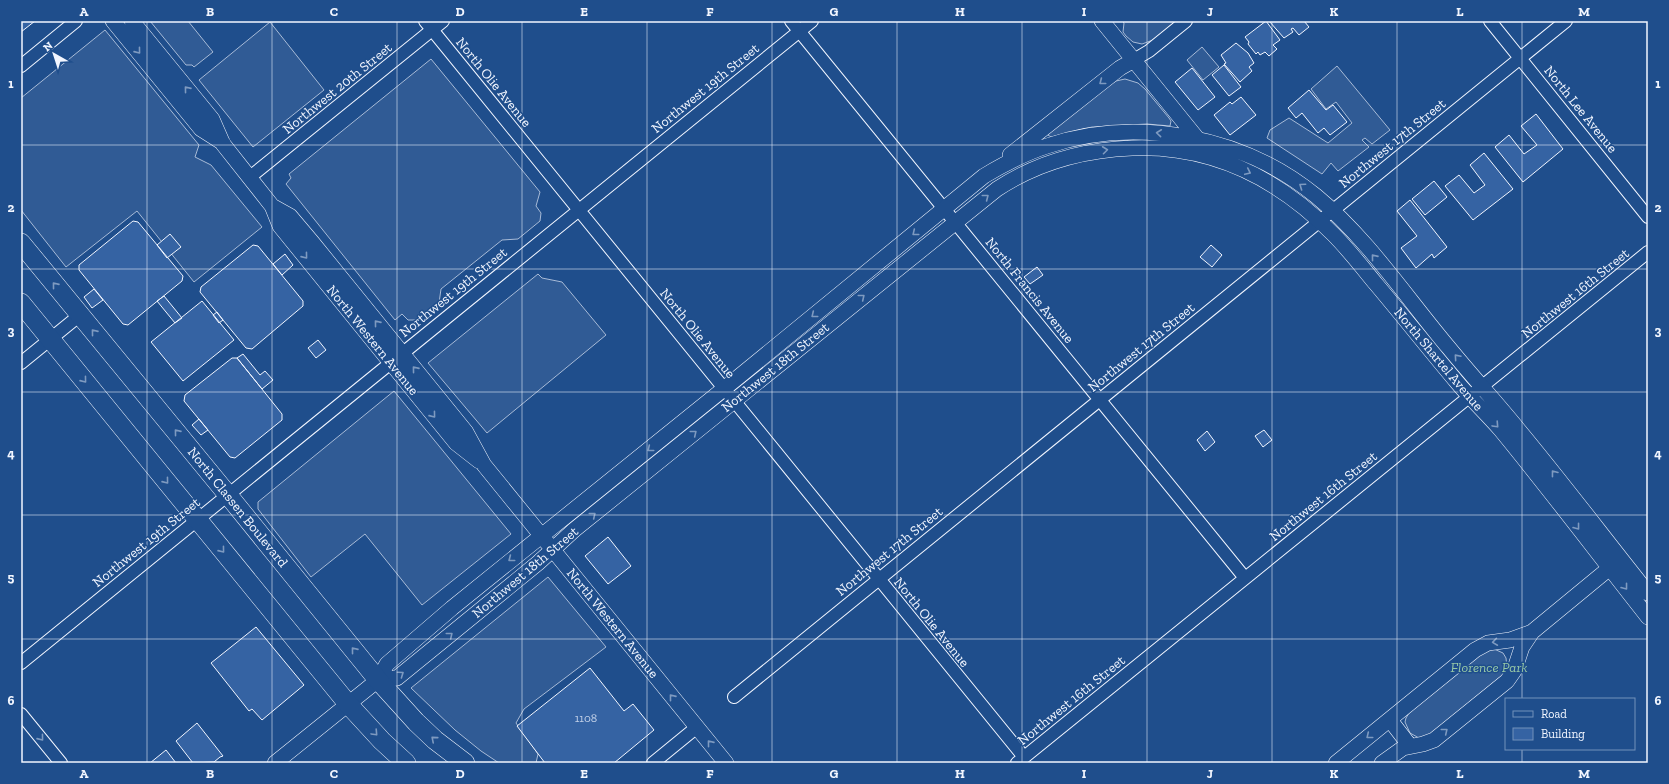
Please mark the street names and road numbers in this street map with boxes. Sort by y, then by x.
street label: North Olie Avenue [452,34,535,131]
street label: Northwest 20th Street [279,39,396,138]
street label: Northwest 19th Street [648,39,763,137]
street label: North Lee Avenue [1540,62,1621,157]
street label: Northwest 17th Street [1336,95,1450,192]
street label: North Francis Avenue [982,234,1078,347]
street label: Northwest 19th Street [396,243,511,341]
street label: Northwest 16th Street [1518,244,1633,342]
street label: North Western Avenue [323,282,422,399]
street label: North Olie Avenue [656,285,739,382]
street label: Northwest 17th Street [1085,299,1199,396]
street label: North Shartel Avenue [1390,304,1487,415]
street label: Northwest 18th Street [718,318,833,416]
street label: North Classen Boulevard [184,444,292,571]
street label: Northwest 16th Street [1266,447,1381,545]
street label: Northwest 19th Street [89,493,204,591]
street label: Northwest 17th Street [833,503,947,600]
street label: Northwest 18th Street [469,522,582,622]
street label: North Western Avenue [563,565,662,682]
street label: North Olie Avenue [890,574,973,671]
street label: Northwest 16th Street [1014,651,1129,749]

